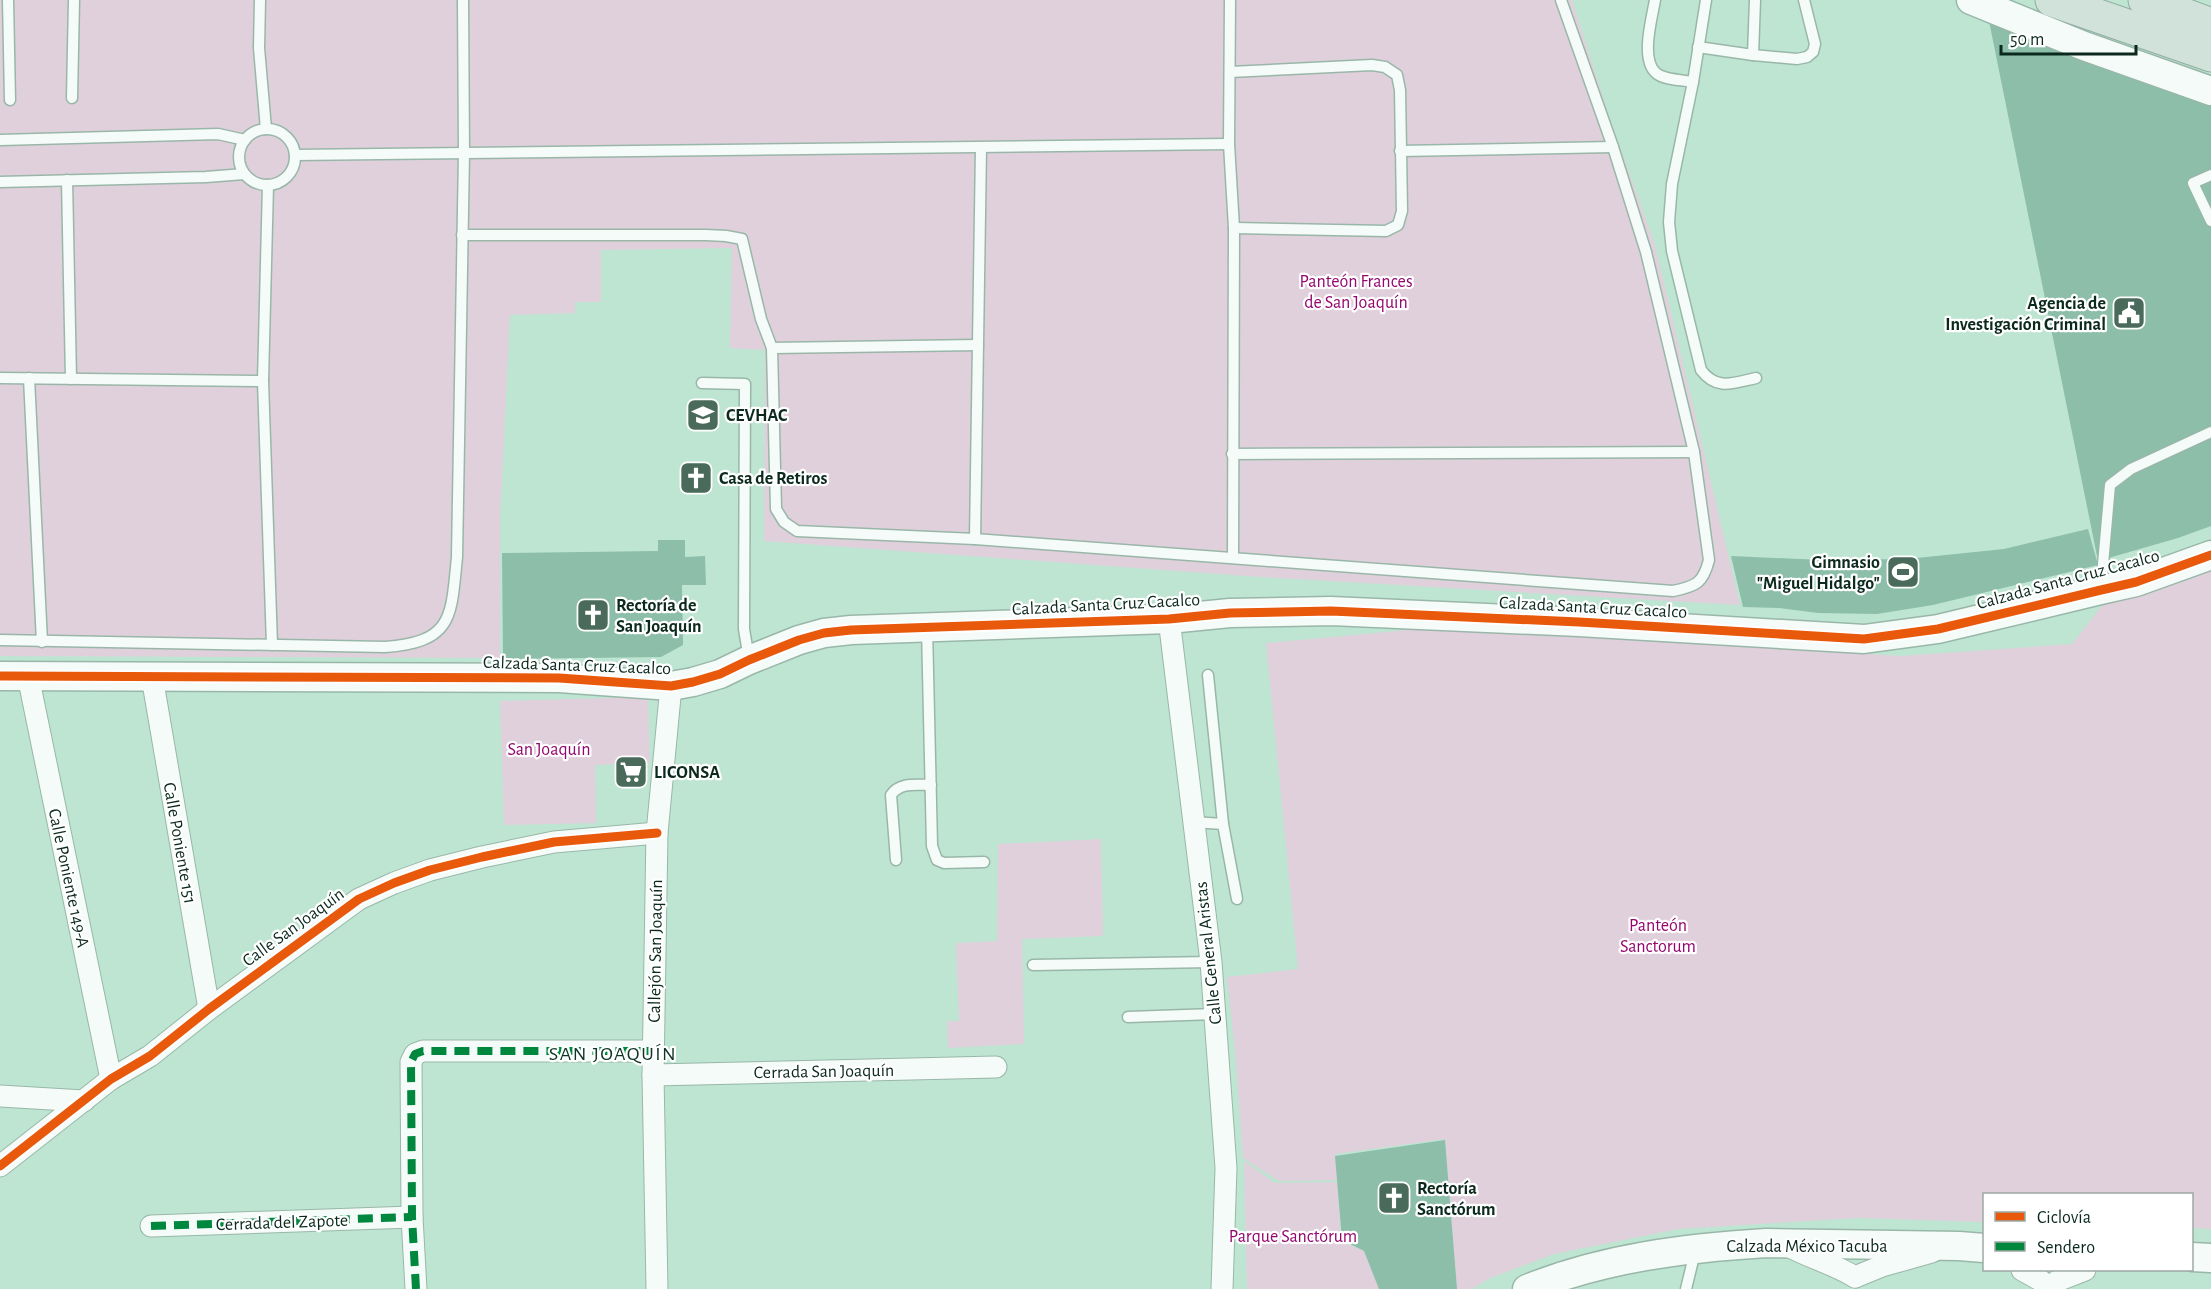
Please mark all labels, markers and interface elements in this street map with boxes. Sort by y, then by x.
scale bar [2001,18,2136,56]
text: 50 m [2010,31,2044,49]
park label: Panteón Frances de San Joaquín [1299,273,1413,312]
place label: Agencia de Investigación Criminal [1945,295,2106,334]
public building icon: Agencia de Investigación Criminal [2111,295,2147,331]
school or university icon: CEVHAC [685,397,721,433]
place label: CEVHAC [726,407,788,425]
church icon: Casa de Retiros [678,460,714,496]
place label: Casa de Retiros [719,470,827,488]
street label: Calzada Santa Cruz Cacalco [1975,547,2162,613]
place label: Gimnasio "Miguel Hidalgo" [1757,554,1880,593]
sports icon: Gimnasio "Miguel Hidalgo" [1885,554,1921,590]
street label: Calzada Santa Cruz Cacalco [1012,591,1201,619]
street label: Calzada Santa Cruz Cacalco [1498,594,1688,622]
church icon: Rectoría de San Joaquín [575,597,611,633]
place label: Rectoría de San Joaquín [616,597,702,636]
street label: Calzada Santa Cruz Cacalco [483,654,672,678]
park label: San Joaquín [508,741,590,759]
supermarket icon: LICONSA [613,754,649,790]
place label: LICONSA [654,764,720,782]
street label: Calle Poniente 151 [159,781,199,905]
street label: Calle Poniente 149-A [45,807,92,950]
street label: Callejón San Joaquín [646,879,666,1023]
street label: Calle General Aristas [1193,881,1225,1025]
street label: Calle San Joaquín [239,885,348,971]
park label: Panteón Sanctorum [1620,917,1696,956]
district label: SAN JOAQUÍN [549,1043,677,1064]
street label: Cerrada San Joaquín [754,1062,894,1082]
church icon: Rectoría Sanctórum [1376,1180,1412,1216]
place label: Rectoría Sanctórum [1417,1180,1496,1219]
legend [1983,1193,2193,1271]
text: Ciclovía [2037,1209,2091,1227]
street label: Cerrada del Zapote [216,1212,348,1234]
park label: Parque Sanctórum [1229,1228,1357,1246]
street label: Calzada México Tacuba [1726,1238,1888,1256]
text: Sendero [2037,1239,2095,1257]

